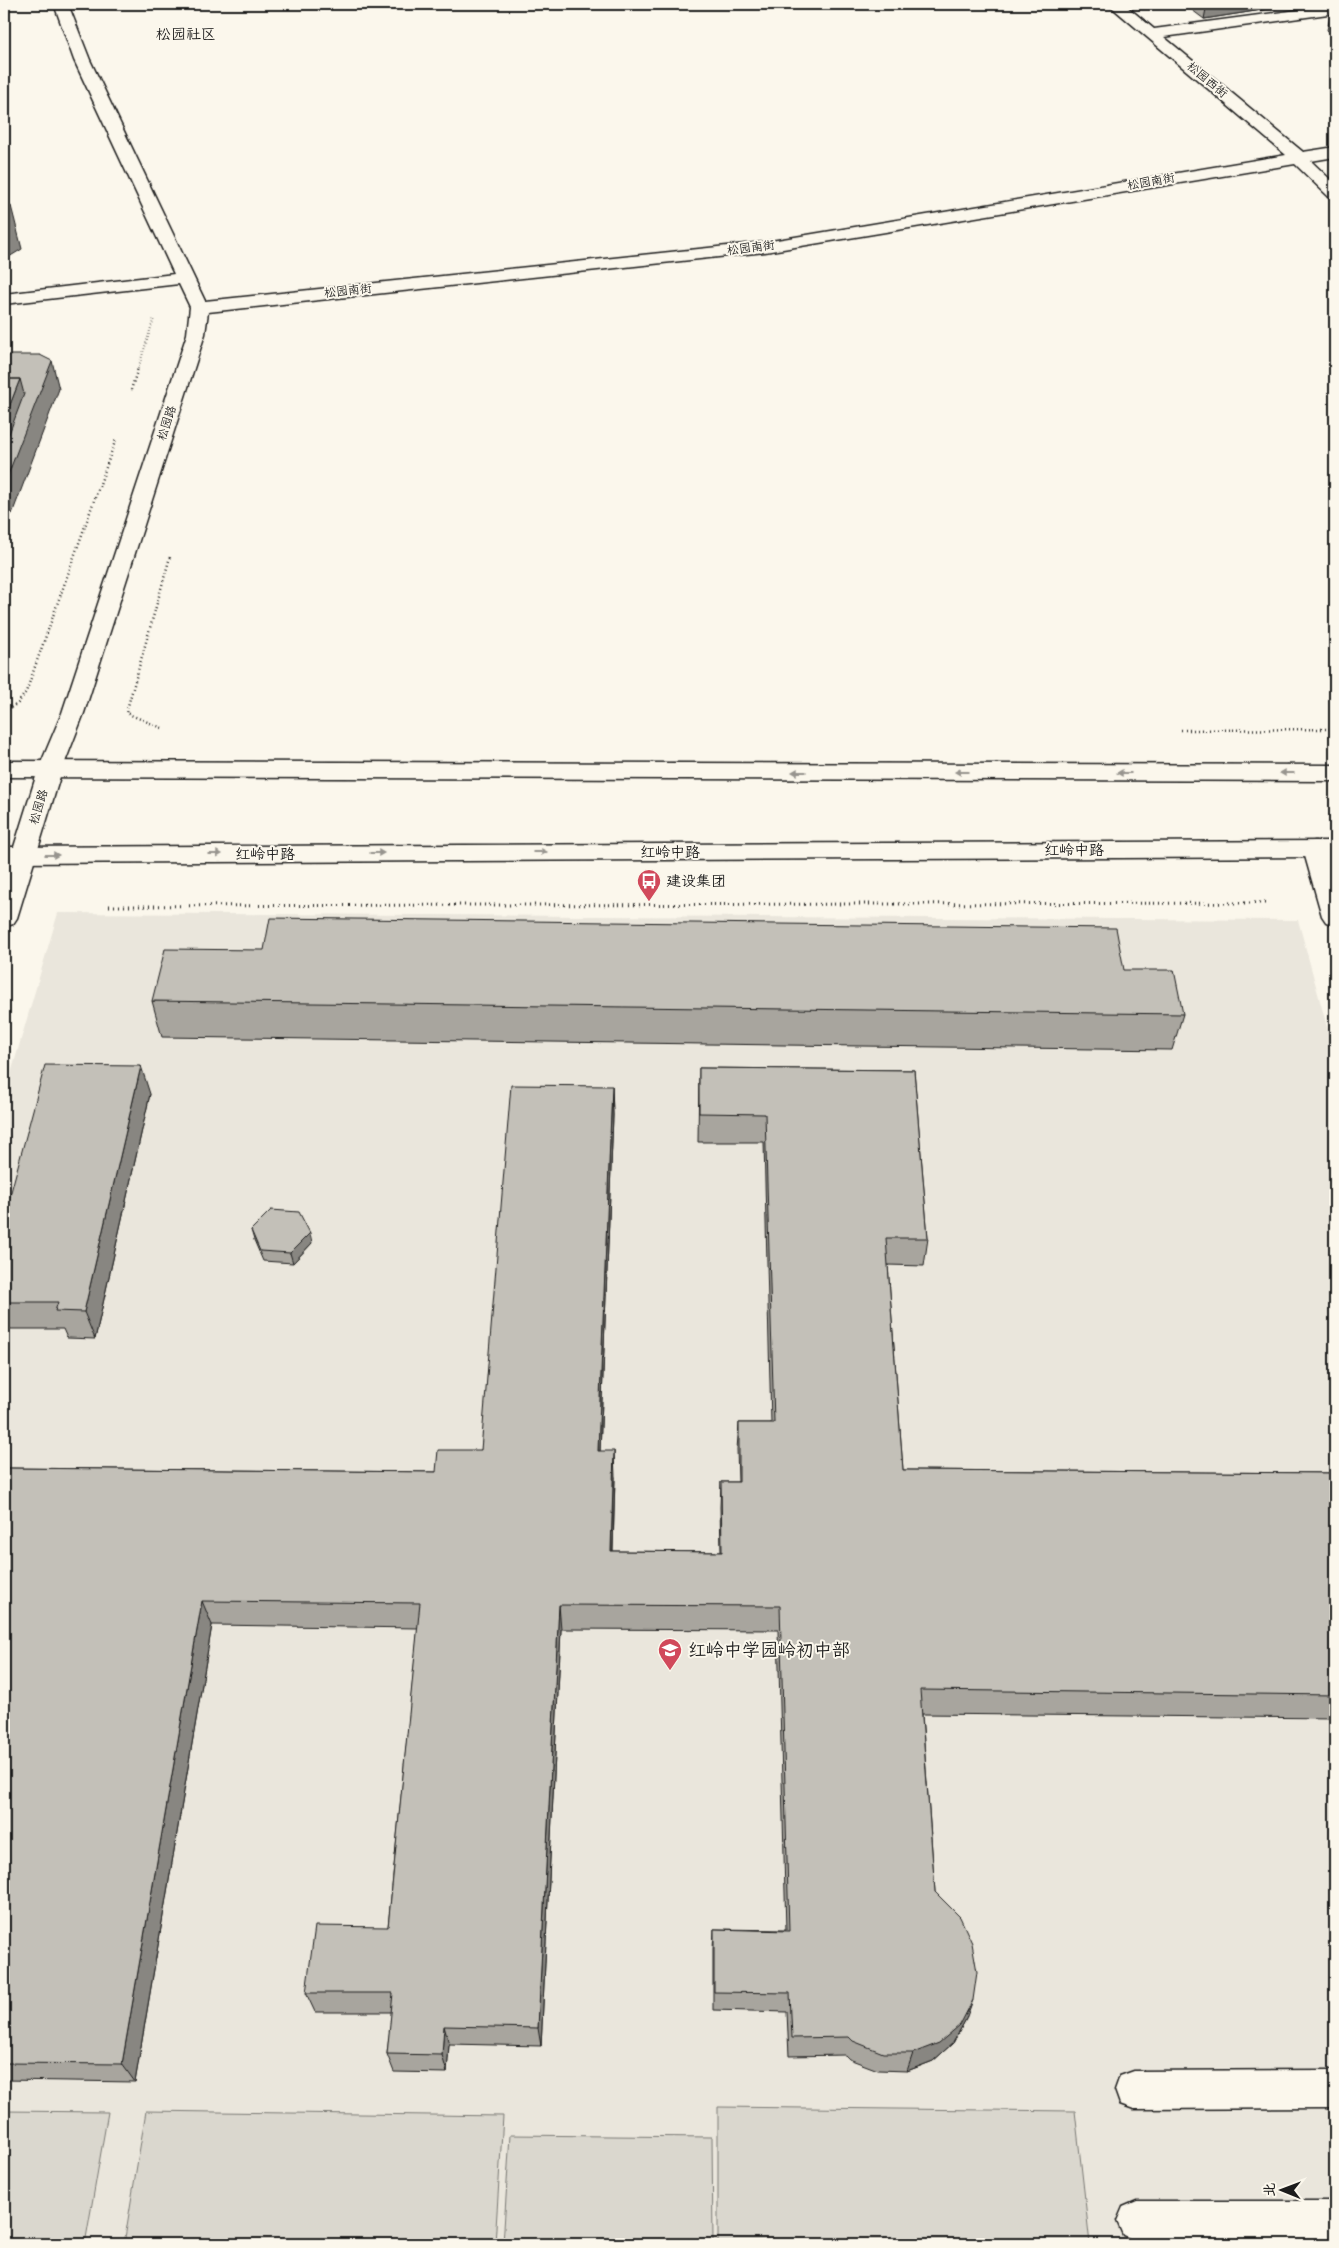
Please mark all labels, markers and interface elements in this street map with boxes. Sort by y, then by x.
district label: 松园社区 [156,24,216,45]
street label: 松园西街 [1183,58,1231,102]
street label: 松园南街 [1126,169,1176,195]
street label: 松园南街 [726,237,776,259]
street label: 松园南街 [323,280,373,302]
street label: 松园路 [153,403,181,443]
one-way arrow [791,768,807,776]
one-way arrow [953,768,969,776]
one-way arrow [1116,769,1132,777]
one-way arrow [1278,769,1294,777]
street label: 松园路 [26,787,52,827]
street label: 红岭中路 [1044,840,1104,861]
street label: 红岭中路 [640,842,700,863]
street label: 红岭中路 [235,844,295,865]
one-way arrow [532,848,548,856]
one-way arrow [370,849,386,857]
one-way arrow [207,850,223,858]
one-way arrow [45,851,61,859]
bus stop icon: 建设集团 [636,868,662,902]
place label: 建设集团 [666,871,726,892]
school or university icon: 红岭中学园岭初中部 [657,1637,683,1671]
place label: 红岭中学园岭初中部 [688,1638,850,1663]
north arrow [1256,2166,1306,2216]
text: 北 [1260,2183,1280,2197]

